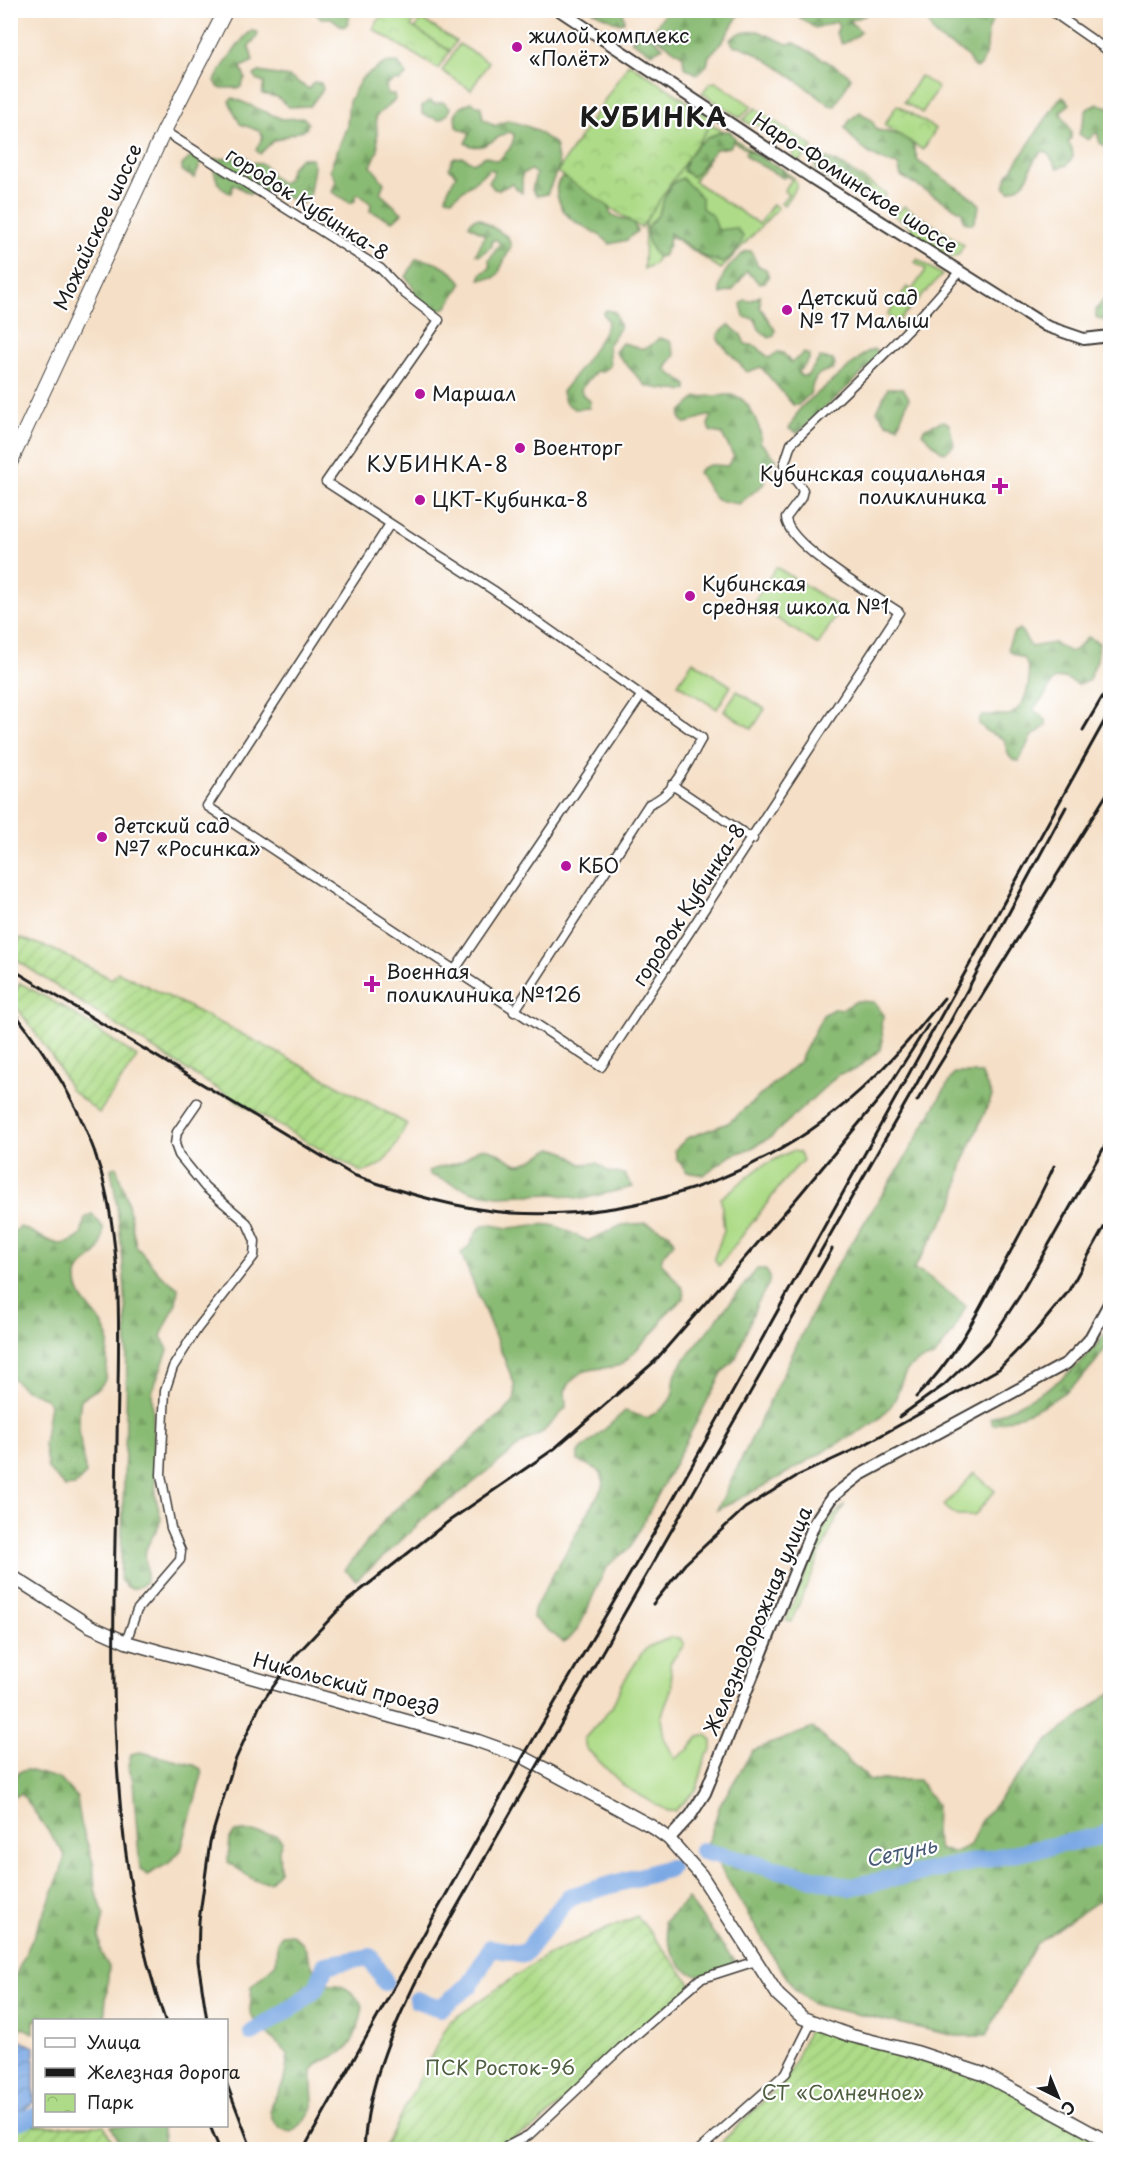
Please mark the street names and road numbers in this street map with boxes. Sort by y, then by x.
street label: Наро-Фоминское шоссе [747,104,964,260]
street label: Можайское шоссе [45,138,149,315]
street label: городок Кубинка-8 [220,139,395,267]
street label: городок Кубинка-8 [624,817,752,992]
street label: Железнодорожная улица [695,1501,819,1740]
street label: Никольский проезд [250,1644,443,1722]

